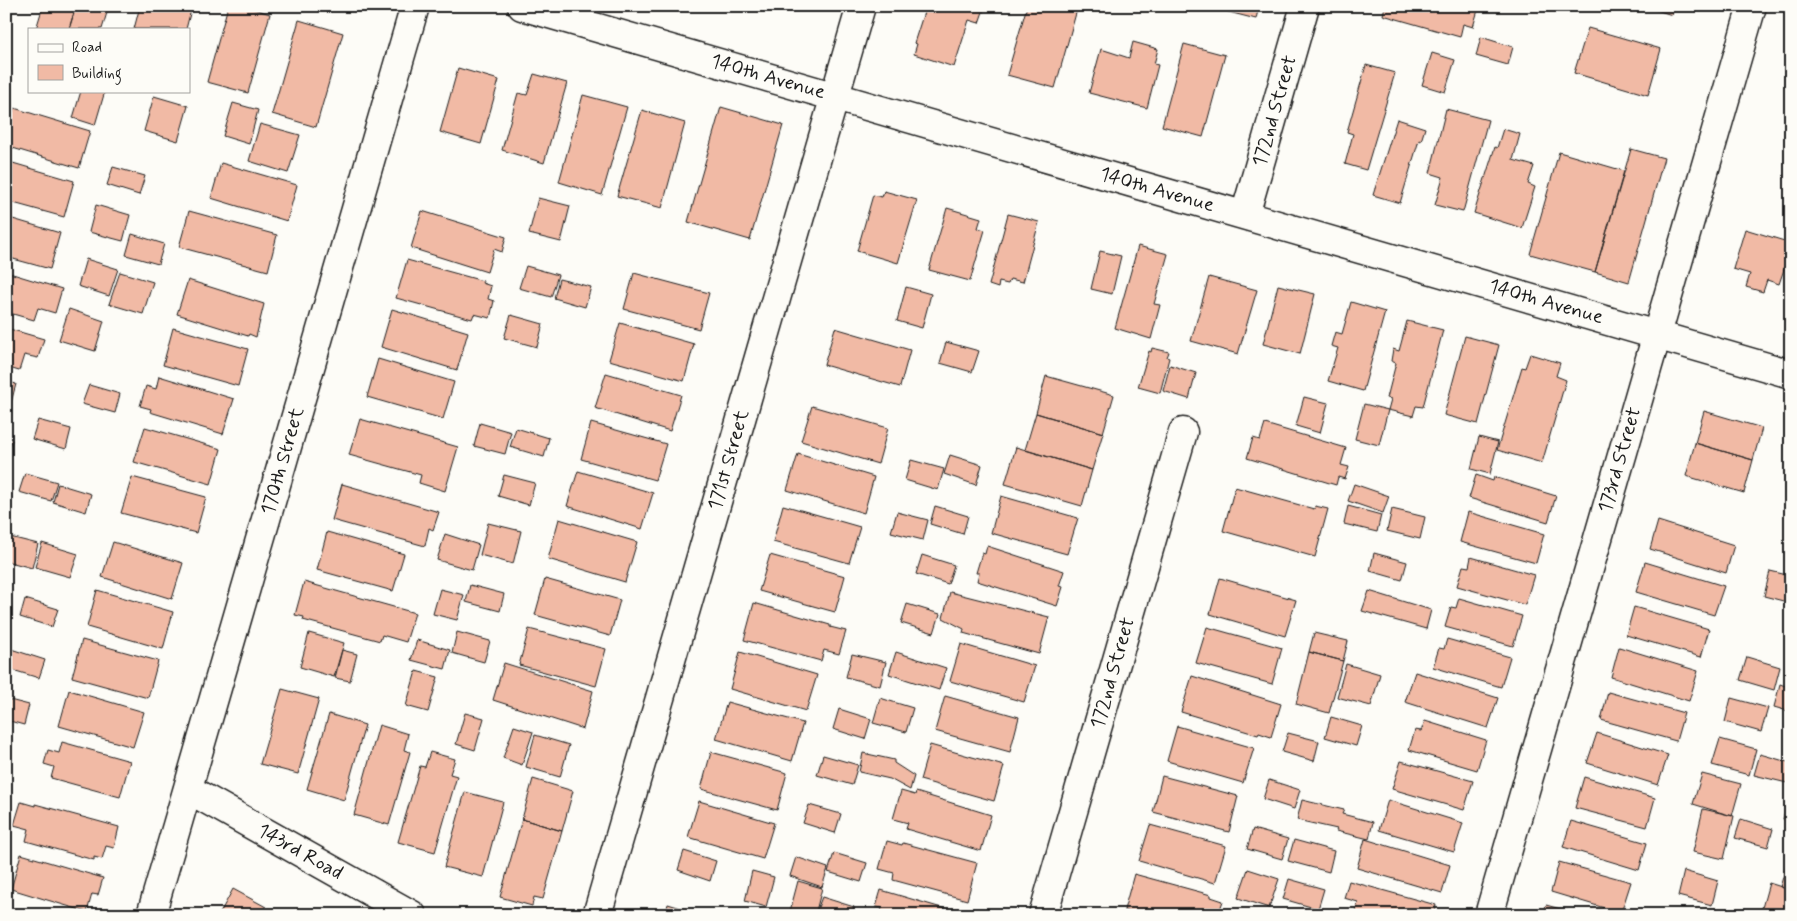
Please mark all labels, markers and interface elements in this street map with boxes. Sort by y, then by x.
legend [28,28,190,92]
text: Road [72,38,102,58]
street label: 140th Avenue [708,48,829,106]
street label: 172nd Street [1246,52,1304,170]
text: Building [72,64,122,85]
street label: 140th Avenue [1097,161,1218,219]
street label: 140th Avenue [1486,273,1607,331]
street label: 170th Street [255,404,311,518]
street label: 173rd Street [1592,404,1648,516]
street label: 171st Street [702,406,756,513]
street label: 172nd Street [1084,614,1142,732]
street label: 143rd Road [252,817,348,887]

